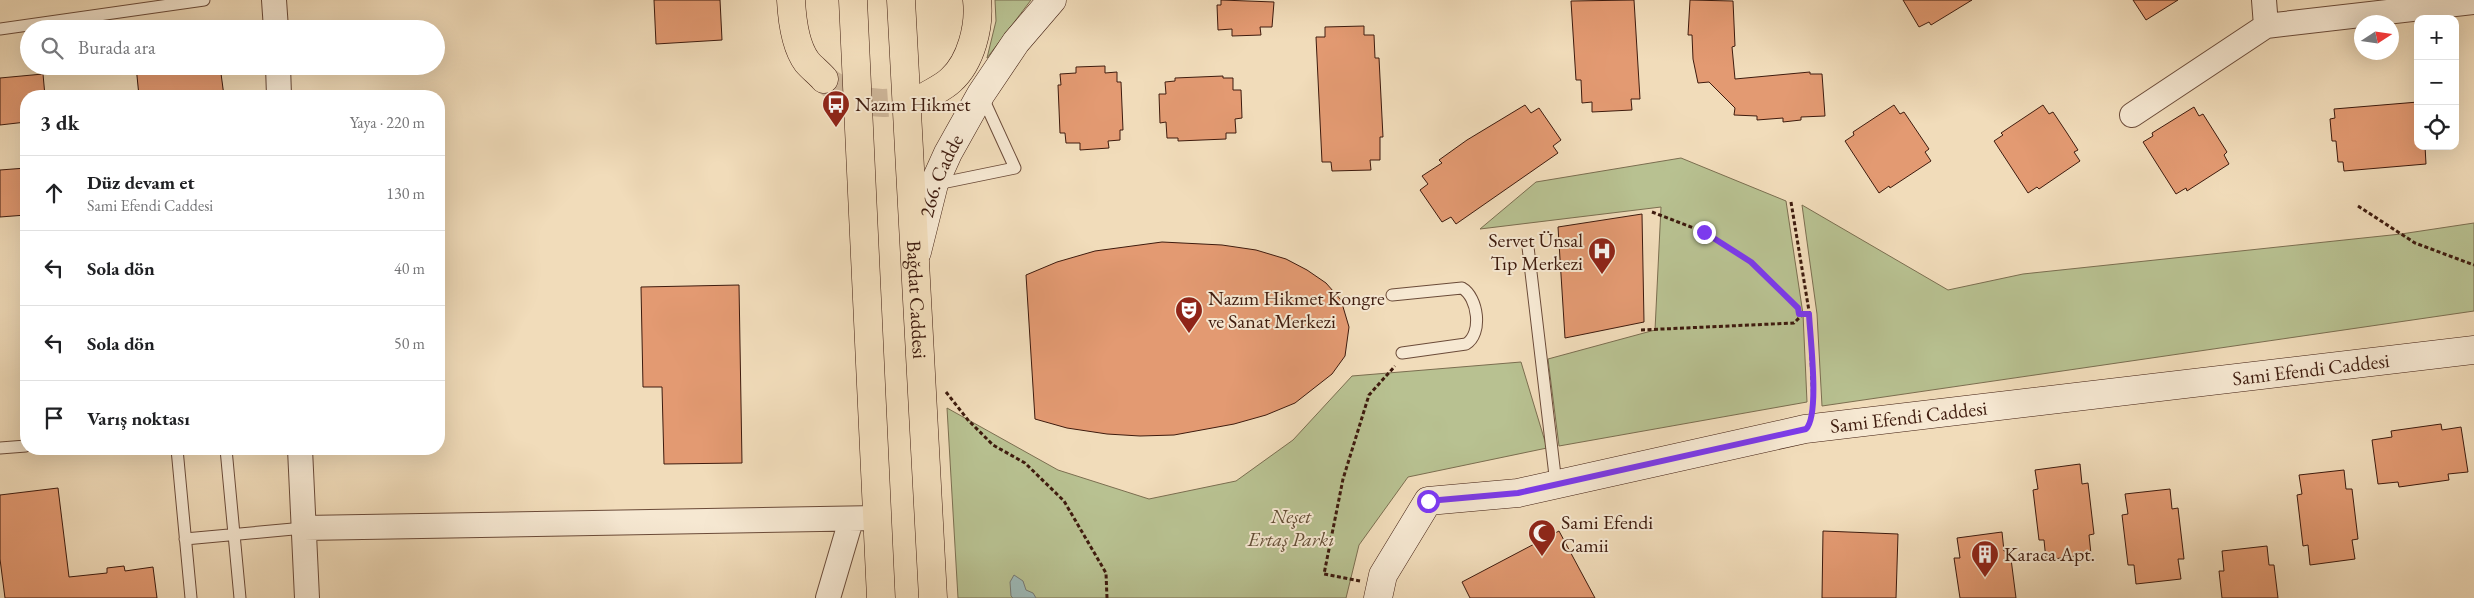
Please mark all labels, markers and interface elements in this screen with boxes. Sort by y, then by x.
north arrow [2354,15,2399,60]
map controls [2414,15,2459,150]
button: + [2414,15,2459,60]
search box [20,20,445,75]
icon: search [38,34,66,62]
text: Burada ara [78,35,156,60]
button: − [2414,60,2459,105]
bus stop icon: Nazım Hikmet [821,89,851,128]
place label: Nazım Hikmet [855,91,971,117]
button: locate [2414,105,2459,150]
text: 3 dk [40,109,79,136]
text: Yaya · 220 m [350,112,425,133]
street label: 266. Cadde [913,129,969,220]
text: Düz devam et [87,170,195,195]
icon: ahead [40,179,68,207]
text: 130 m [386,183,425,204]
text: Sami Efendi Caddesi [87,195,213,216]
route end [1693,221,1716,244]
place label: Servet Ünsal Tıp Merkezi [1488,227,1583,276]
hospital icon: Servet Ünsal Tıp Merkezi [1587,236,1617,275]
street label: Bağdat Caddesi [901,240,933,360]
icon: left [40,254,68,282]
text: Sola dön [87,256,155,281]
text: 40 m [394,258,425,279]
place label: Nazım Hikmet Kongre ve Sanat Merkezi [1208,285,1385,334]
theatre icon: Nazım Hikmet Kongre ve Sanat Merkezi [1174,295,1204,334]
icon: left [40,329,68,357]
text: Sola dön [87,331,155,356]
text: 50 m [394,333,425,354]
street label: Sami Efendi Caddesi [2231,347,2391,391]
street label: Sami Efendi Caddesi [1829,395,1989,439]
icon: arrive [40,404,68,432]
text: Varış noktası [87,406,190,431]
route start [1417,490,1440,513]
park label: Neşet Ertaş Parkı [1247,503,1334,552]
place label: Sami Efendi Camii [1561,509,1653,558]
mosque icon: Sami Efendi Camii [1527,518,1557,557]
building icon: Karaca Apt. [1970,539,2000,578]
place label: Karaca Apt. [2004,541,2095,567]

